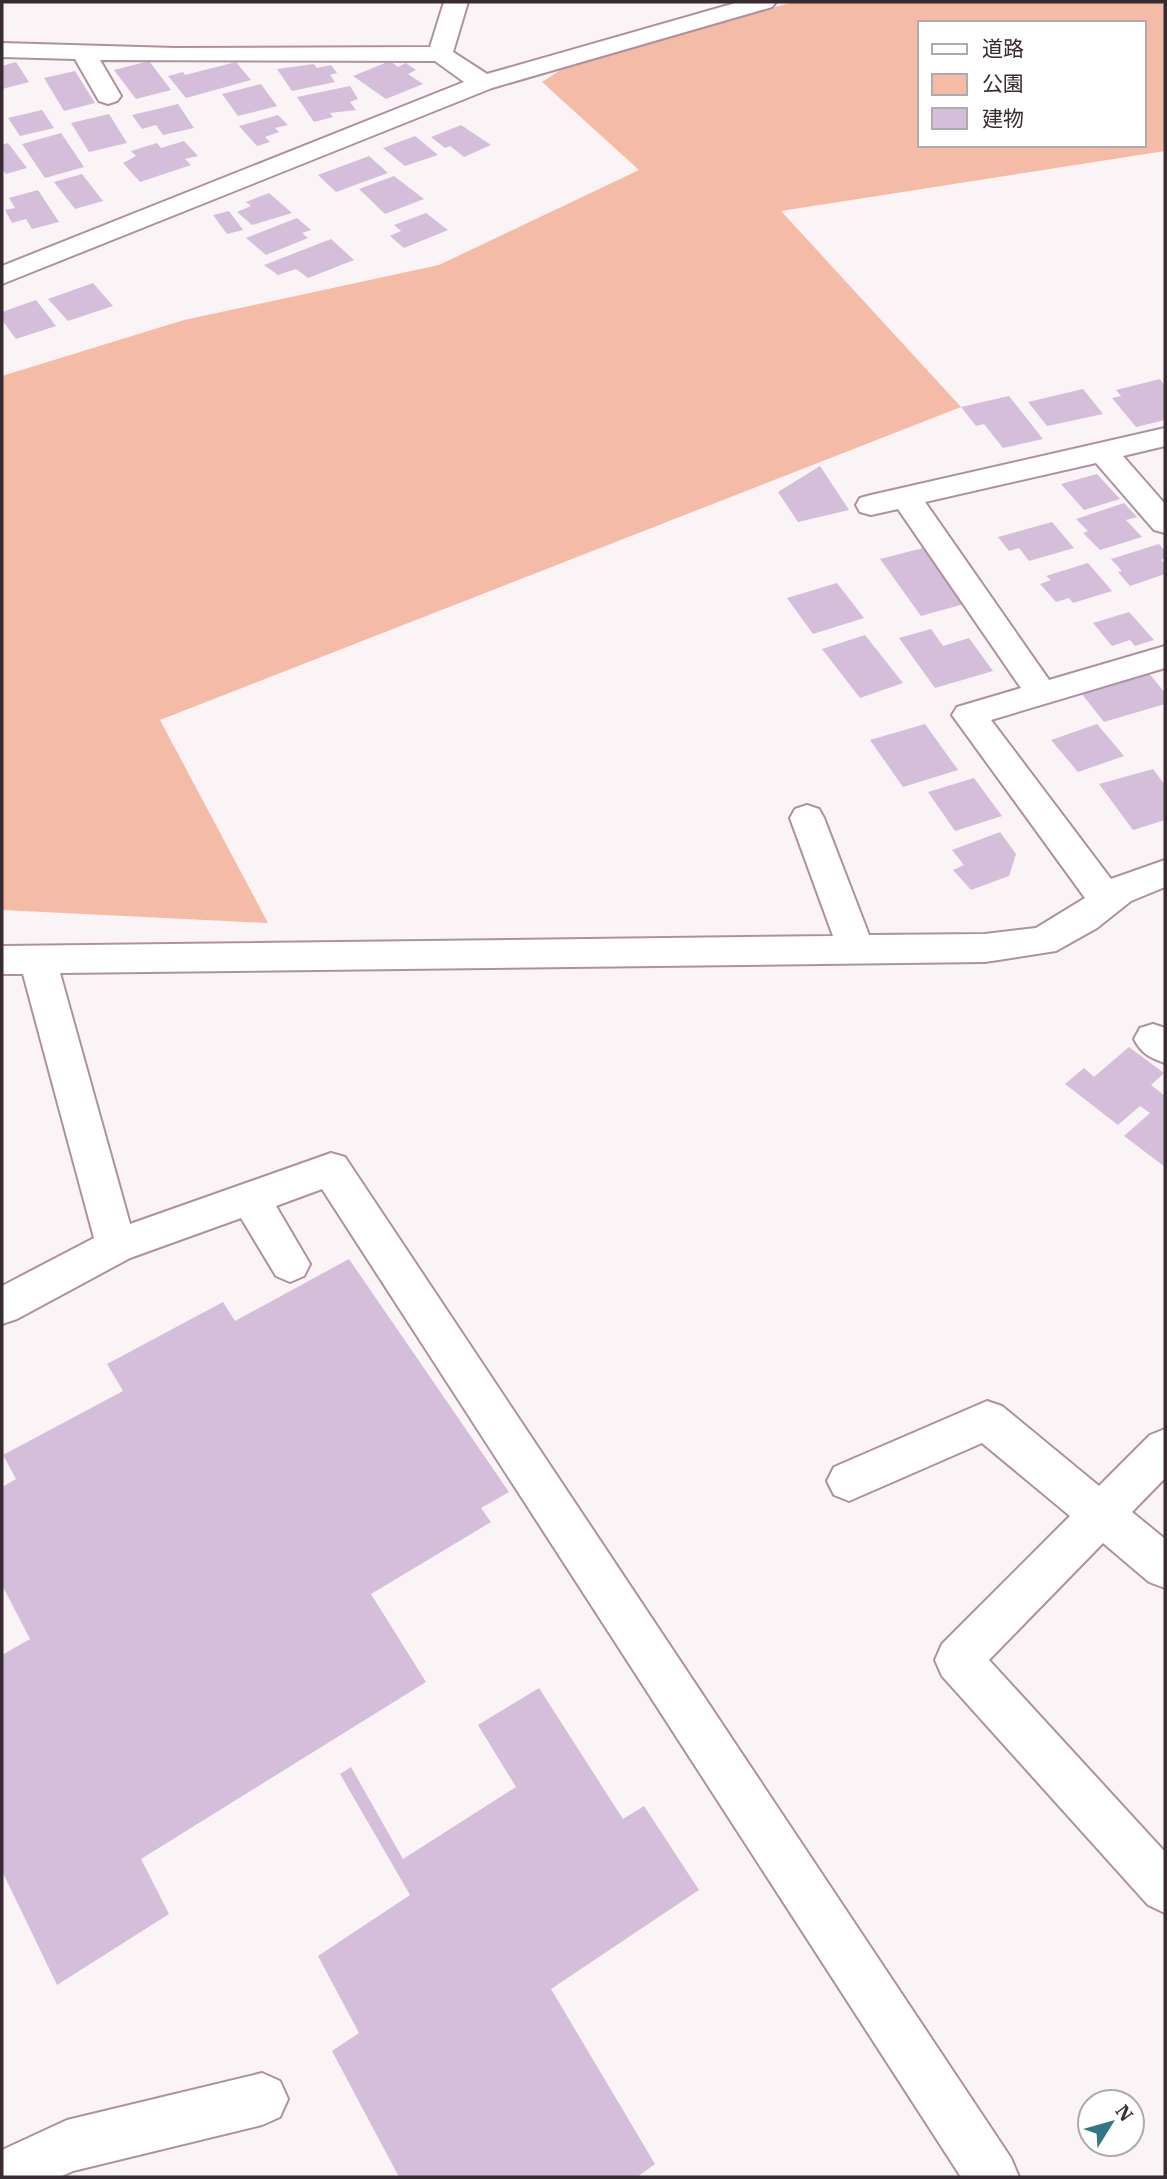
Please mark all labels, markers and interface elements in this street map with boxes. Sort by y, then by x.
legend [918,21,1146,147]
text: 道路 [982,34,1024,62]
text: 公園 [982,69,1024,97]
text: 建物 [982,104,1024,132]
north arrow [1076,2088,1146,2158]
text: N [1110,2100,1139,2126]

